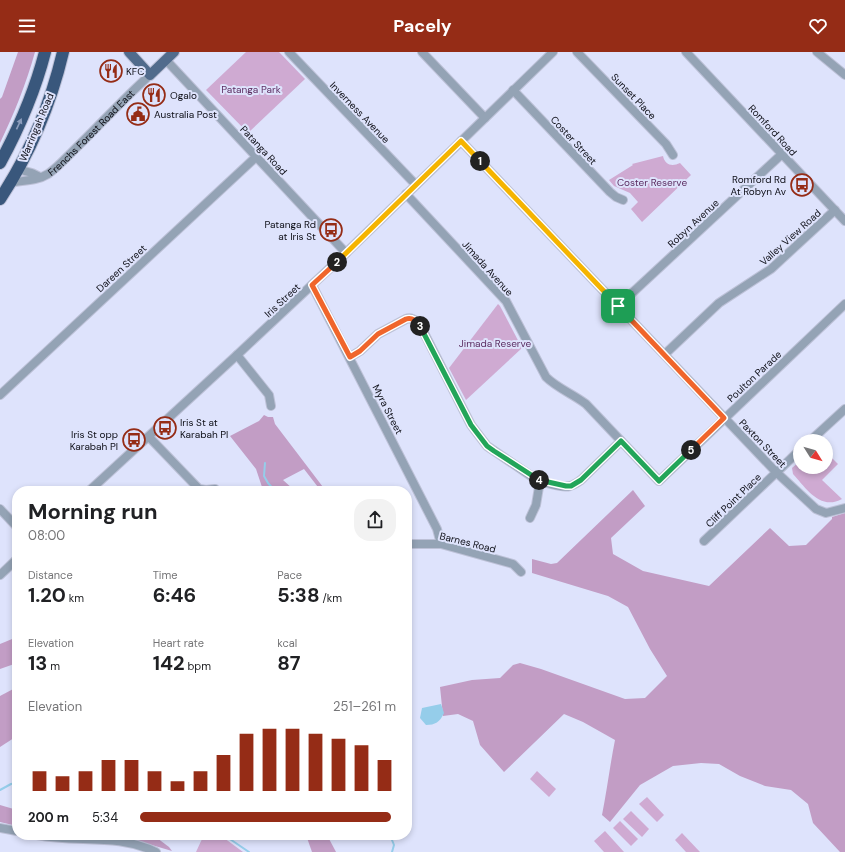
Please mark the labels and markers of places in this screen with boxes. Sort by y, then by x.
restaurant icon: KFC [98,58,124,84]
place label: KFC [126,65,144,78]
restaurant icon: Ogalo [141,82,167,108]
place label: Ogalo [170,89,197,102]
public building icon: Australia Post [125,101,151,127]
place label: Australia Post [154,108,217,121]
pin: 1 [470,151,490,171]
bus stop icon: Romford Rd At Robyn Av [789,172,815,198]
place label: Romford Rd At Robyn Av [730,173,787,198]
bus stop icon: Patanga Rd at Iris St [318,217,344,243]
place label: Patanga Rd at Iris St [264,218,316,243]
pin: 2 [327,252,347,272]
pin [601,289,635,323]
pin: 3 [410,316,430,336]
bus stop icon: Iris St at Karabah Pl [152,415,178,441]
place label: Iris St at Karabah Pl [180,416,228,441]
bus stop icon: Iris St opp Karabah Pl [121,427,147,453]
place label: Iris St opp Karabah Pl [70,428,118,453]
pin: 5 [681,440,701,460]
pin: 4 [529,470,549,490]

